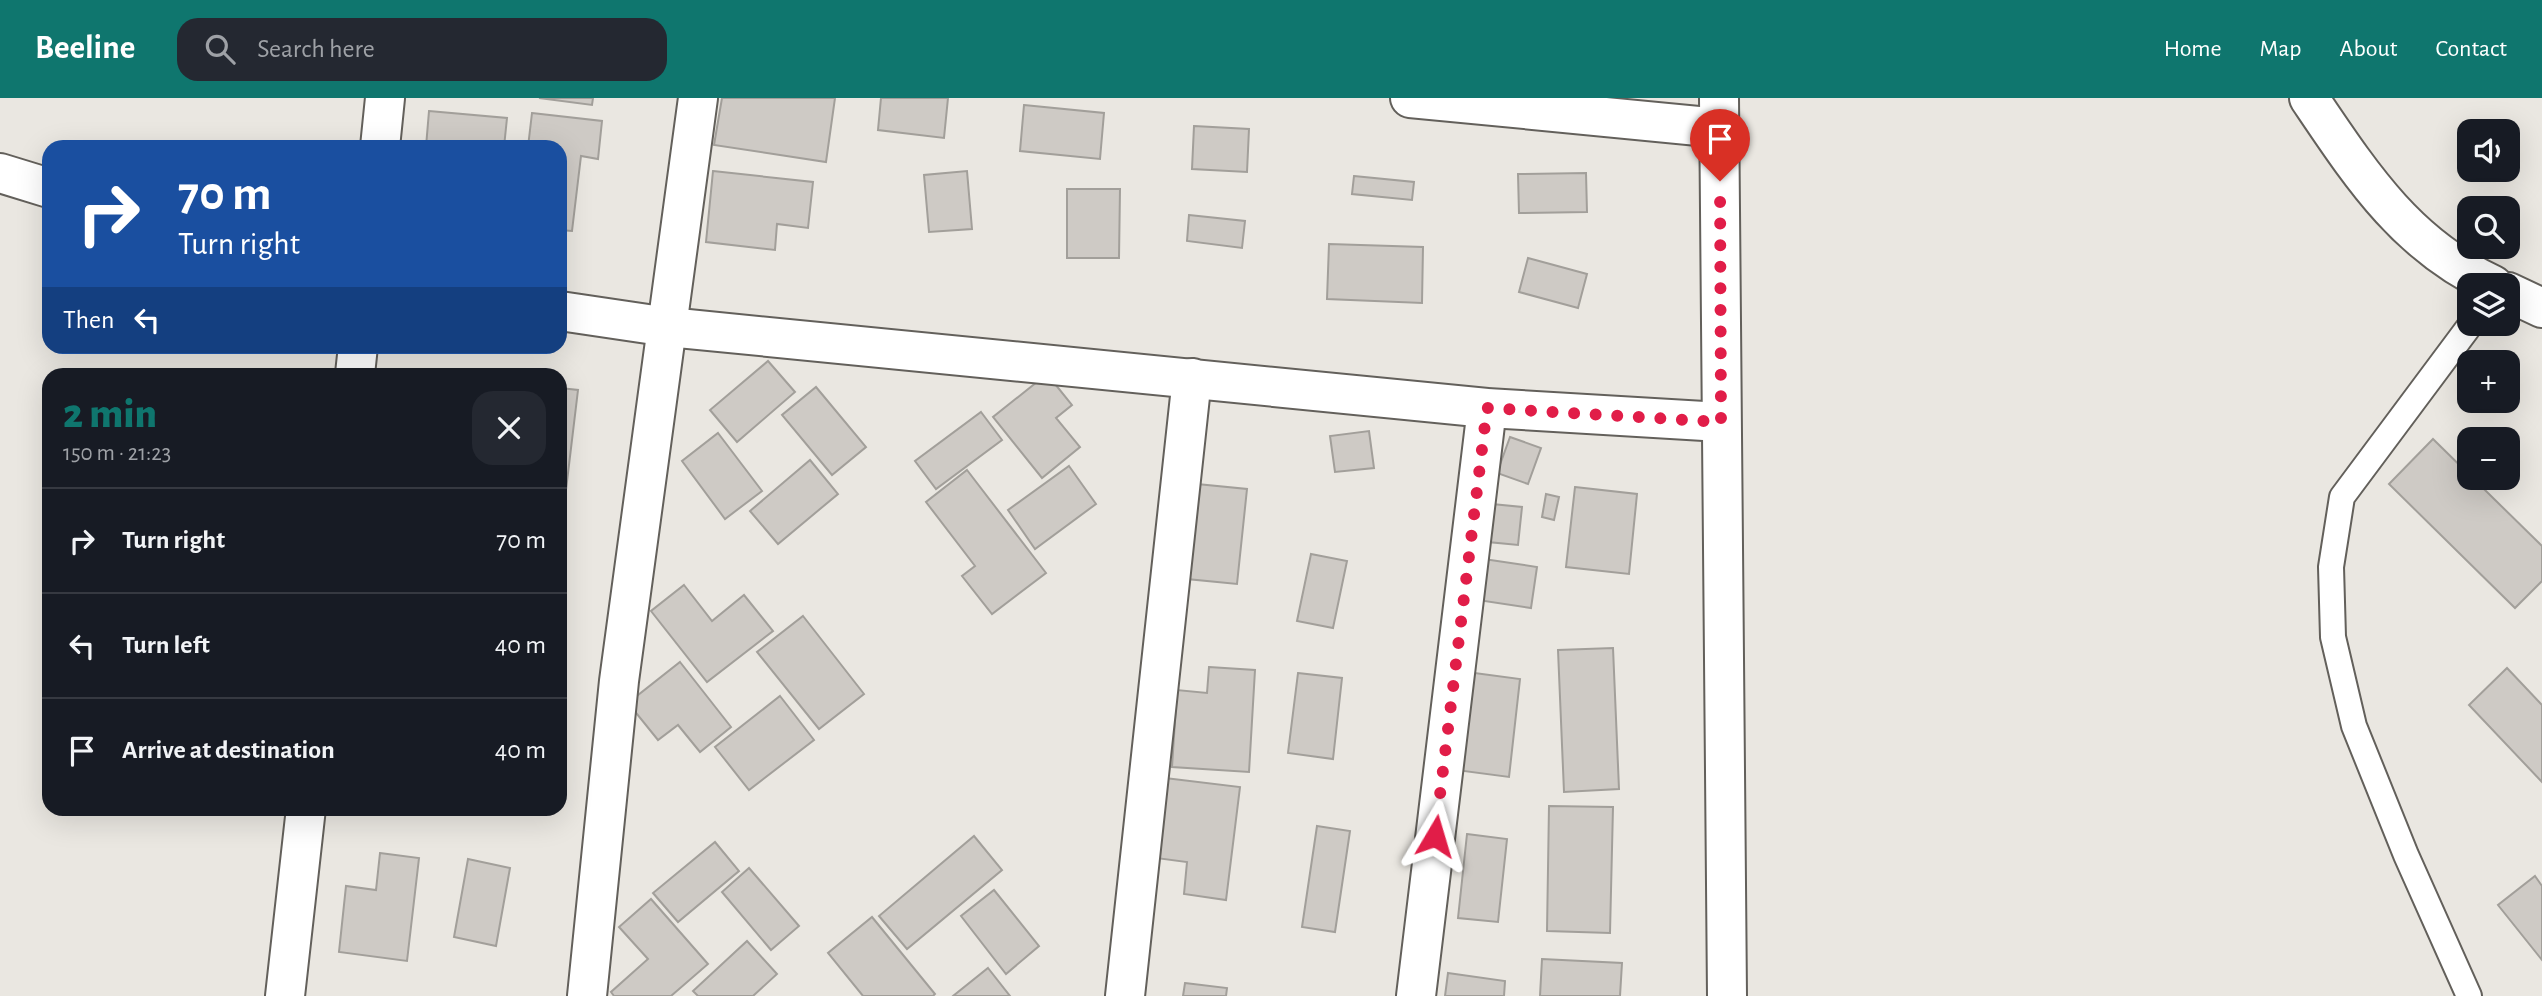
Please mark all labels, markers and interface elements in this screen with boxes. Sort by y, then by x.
search box [177,18,667,81]
icon: search [201,30,239,68]
text: Beeline [35,32,135,65]
text: Search here [257,36,375,62]
text: Home [2164,37,2222,61]
text: Map [2260,37,2302,61]
text: About [2340,37,2397,61]
text: Contact [2435,37,2507,61]
pin [1690,109,1750,181]
map controls [2457,119,2520,490]
button: sound [2457,119,2520,182]
icon: arrive [1701,120,1739,158]
icon: right [63,168,154,259]
text: 70 m [178,170,272,219]
button: search [2457,196,2520,259]
text: Turn right [178,228,300,260]
button: layers [2457,273,2520,336]
icon: left [128,301,166,339]
text: Then [63,307,114,333]
button: + [2457,350,2520,413]
button: close [472,391,546,465]
text: 2 min [63,393,157,435]
button: − [2457,427,2520,490]
text: 150 m · 21:23 [63,442,171,465]
icon: right [63,522,101,560]
text: Turn right [122,527,225,553]
text: 70 m [496,527,546,553]
icon: left [63,627,101,665]
text: Turn left [122,632,210,658]
text: 40 m [495,632,546,658]
icon: arrive [63,732,101,770]
text: Arrive at destination [122,737,335,763]
text: 40 m [495,737,546,763]
position arrow [1398,799,1472,873]

